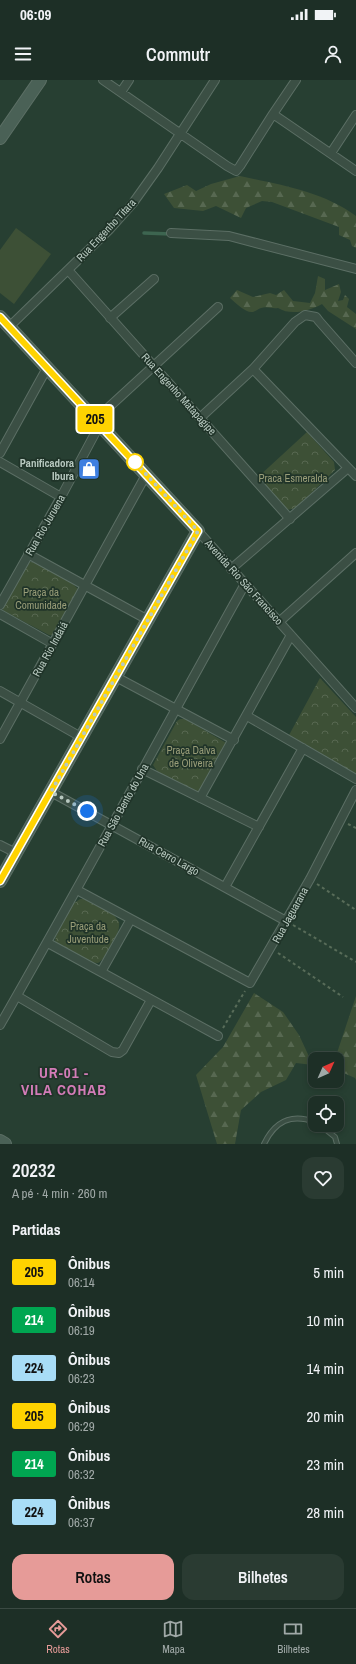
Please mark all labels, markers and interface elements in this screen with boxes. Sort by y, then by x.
text: 06:09 [20,4,51,25]
text: Commutr [146,42,210,67]
icon: menu [12,43,34,65]
icon: person [322,43,344,65]
street label: Rua Engenho Titara [73,196,139,264]
street label: Rua Engenho Matapagipe [139,350,219,438]
line badge: 205 [72,406,118,432]
text: 205 [85,410,105,428]
unlabelled marker [126,453,144,471]
place label: Panificadora Ibura [20,456,74,483]
shop icon: Panificadora Ibura [76,456,102,482]
park label: Praca Esmeralda [258,471,328,485]
street label: Rua Rio Juruena [22,492,68,558]
street label: Avenida Rio São Francisco [201,536,286,628]
park label: Praça da Comunidade [15,585,67,612]
street label: Rua Rio Indaiá [29,619,71,679]
park label: Praça Dalva de Oliveira [166,743,216,770]
street label: Rua São Bento do Una [94,761,152,849]
your location [77,801,97,821]
street label: Rua Cerro Largo [136,834,202,878]
street label: Rua Jaguarana [269,885,311,945]
park label: Praça da Juventude [67,919,109,946]
north arrow [308,1052,344,1088]
map controls [308,1052,344,1132]
district label: UR-01 - VILA COHAB [21,1062,107,1100]
button: locate [308,1096,344,1132]
text: 20232 [12,1157,55,1183]
button: heart [302,1157,344,1199]
text: A pé · 4 min · 260 m [12,1185,107,1202]
text: Partidas [12,1219,61,1240]
text: Ônibus [68,1253,110,1274]
text: 5 min [313,1262,344,1283]
text: 205 [24,1263,44,1281]
text: 06:14 [68,1274,95,1291]
text: Ônibus [68,1301,110,1322]
text: 10 min [306,1310,344,1331]
text: 214 [24,1311,44,1329]
text: 06:19 [68,1322,95,1339]
text: Ônibus [68,1349,110,1370]
text: 14 min [306,1358,344,1379]
text: 224 [24,1359,44,1377]
text: 06:23 [68,1370,95,1387]
text: Ônibus [68,1397,110,1418]
text: 20 min [306,1406,344,1427]
text: 205 [24,1407,44,1425]
text: 06:29 [68,1418,95,1435]
text: Ônibus [68,1445,110,1466]
text: 23 min [306,1454,344,1475]
text: 214 [24,1455,44,1473]
text: 06:32 [68,1466,95,1483]
text: Ônibus [68,1493,110,1514]
text: 28 min [306,1502,344,1523]
text: 224 [24,1503,44,1521]
text: 06:37 [68,1514,95,1531]
button: Rotas [12,1554,174,1600]
button: Bilhetes [182,1554,344,1600]
tab: Rotas [46,1618,70,1656]
tab: Mapa [162,1618,185,1656]
tab: Bilhetes [277,1618,310,1656]

